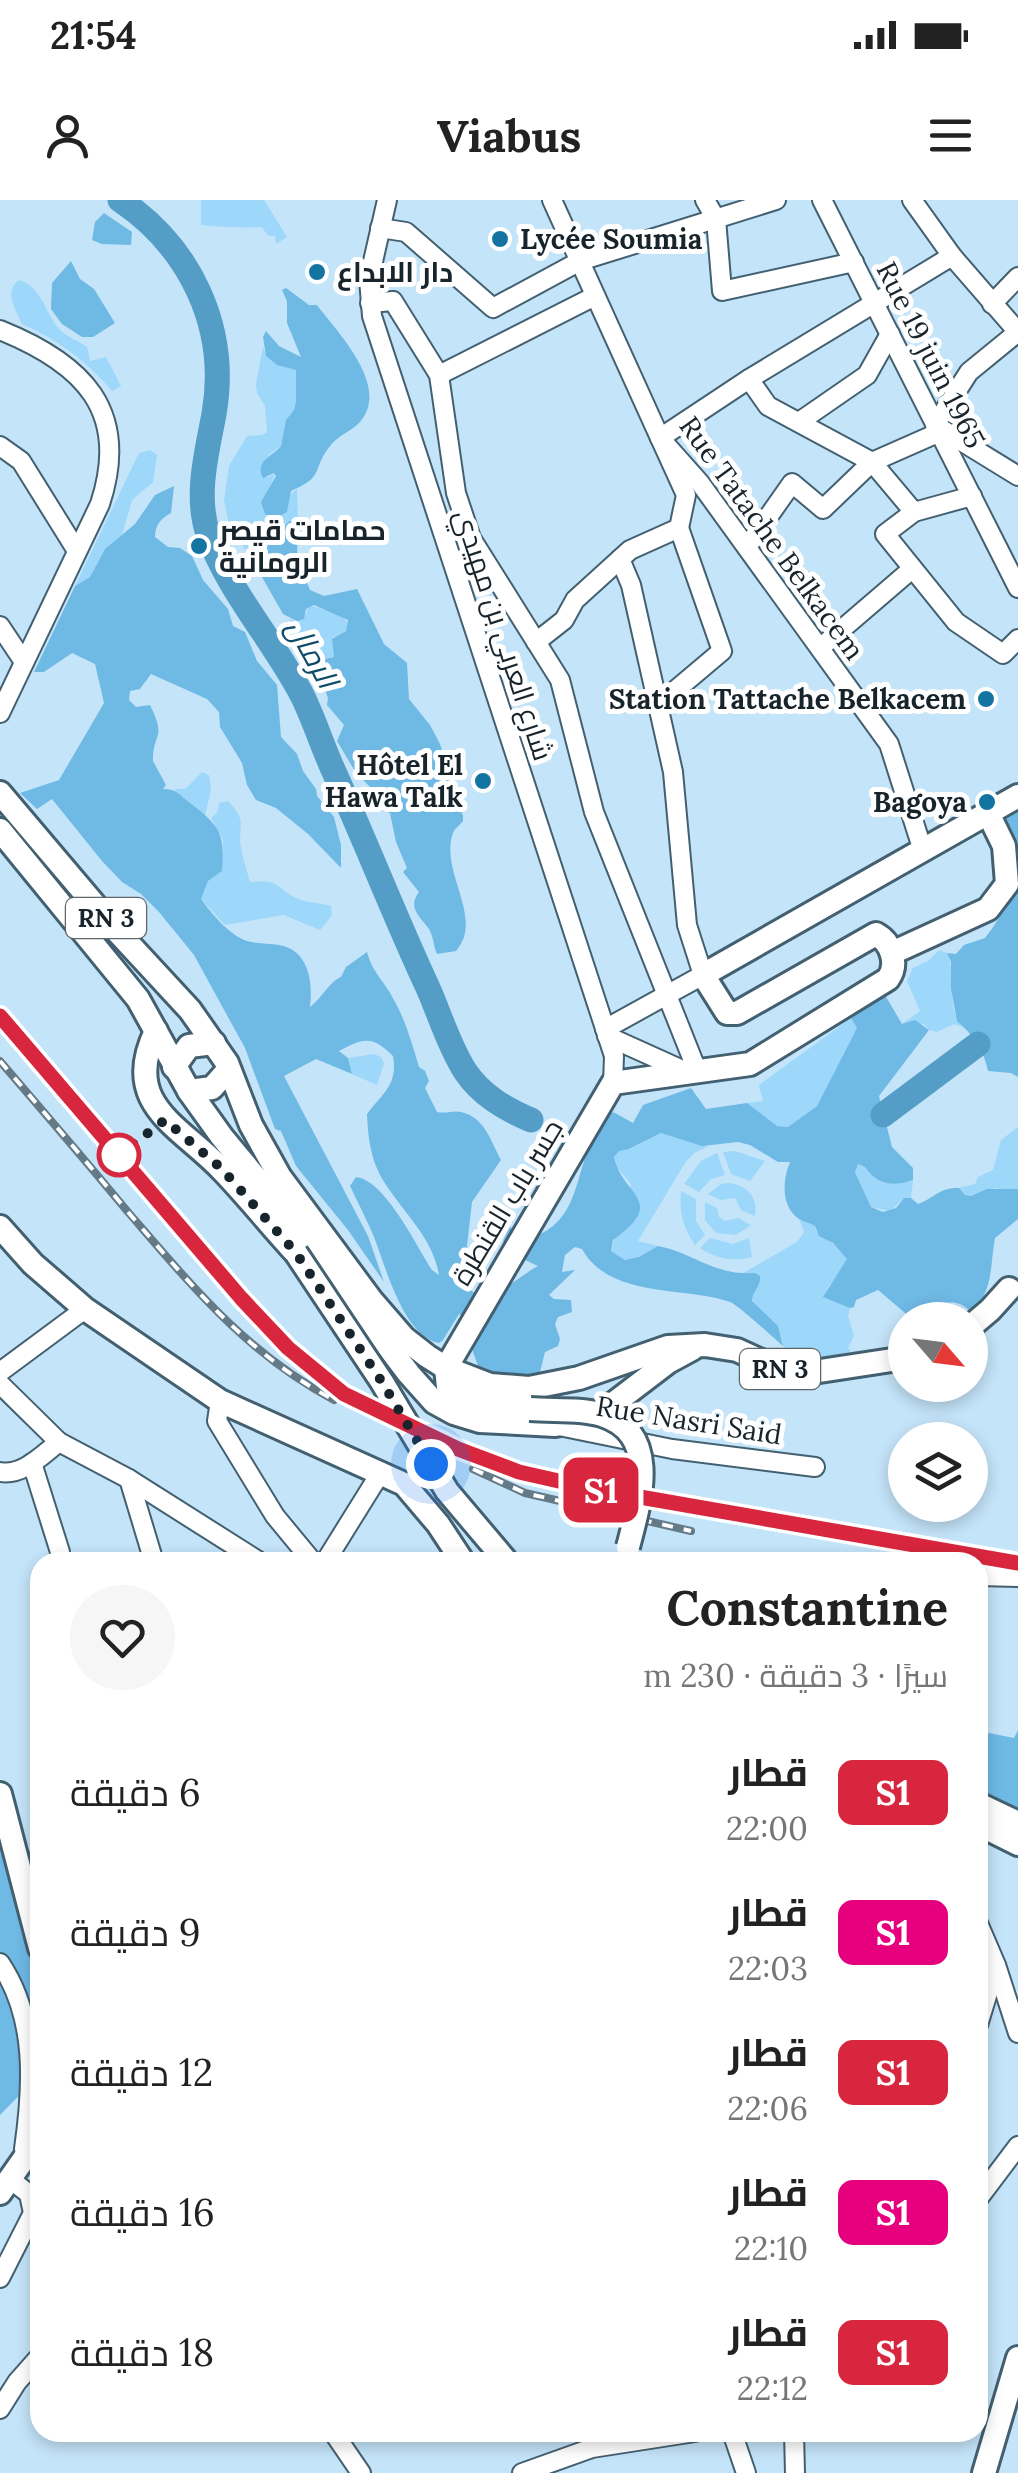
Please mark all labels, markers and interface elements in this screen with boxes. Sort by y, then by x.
text: 21:54 [50,11,137,59]
text: Viabus [437,107,581,164]
icon: person [40,108,95,163]
icon: menu [923,108,978,163]
place label: Lycée Soumia [520,221,703,257]
marker: Lycée Soumia [489,228,511,250]
place label: دار الابداع [337,254,453,291]
street label: Rue 19 juin 1965 [869,256,993,454]
marker: دار الابداع [306,261,328,283]
street label: Rue Tatache Belkacem [671,409,873,667]
street label: شارع العربي بن مهيدي [443,505,562,766]
place label: حمامات قيصر الرومانية [218,512,386,580]
marker: حمامات قيصر الرومانية [188,535,210,557]
water label: الرمال [279,612,349,697]
place label: Station Tattache Belkacem [609,681,966,717]
marker: Station Tattache Belkacem [975,688,997,710]
place label: Hôtel El Hawa Talk [324,747,463,815]
marker: Hôtel El Hawa Talk [472,770,494,792]
place label: Bagoya [873,784,967,820]
marker: Bagoya [976,791,998,813]
road number: RN 3 [66,898,146,938]
street label: جسر باب القنطرة [443,1112,571,1292]
unlabelled marker [98,1134,140,1176]
north arrow [888,1302,988,1402]
map controls [888,1302,988,1522]
road number: RN 3 [740,1349,820,1389]
street label: Rue Nasri Said [593,1388,785,1452]
button: layers [888,1422,988,1522]
your location [406,1439,456,1489]
line badge: S1 [556,1458,646,1522]
text: S1 [583,1468,619,1513]
text: Constantine [667,1577,948,1638]
button: heart [70,1585,175,1690]
text: سيرًا · 3 دقيقة · 230 m [643,1655,948,1696]
text: قطار [729,1748,808,1796]
text: 6 دقيقة [70,1768,201,1816]
text: S1 [875,1770,911,1815]
text: 22:00 [726,1808,808,1849]
text: قطار [729,1888,808,1936]
text: 9 دقيقة [70,1908,201,1956]
text: S1 [875,1910,911,1955]
text: 22:03 [728,1948,808,1989]
text: قطار [729,2028,808,2076]
text: 12 دقيقة [70,2048,213,2096]
text: S1 [875,2050,911,2095]
text: 22:06 [727,2088,808,2129]
text: قطار [729,2168,808,2216]
text: 16 دقيقة [70,2188,215,2236]
text: S1 [875,2190,911,2235]
text: 22:10 [734,2228,808,2269]
text: قطار [729,2308,808,2356]
text: 18 دقيقة [70,2328,214,2376]
text: S1 [875,2330,911,2375]
text: 22:12 [737,2368,808,2409]

